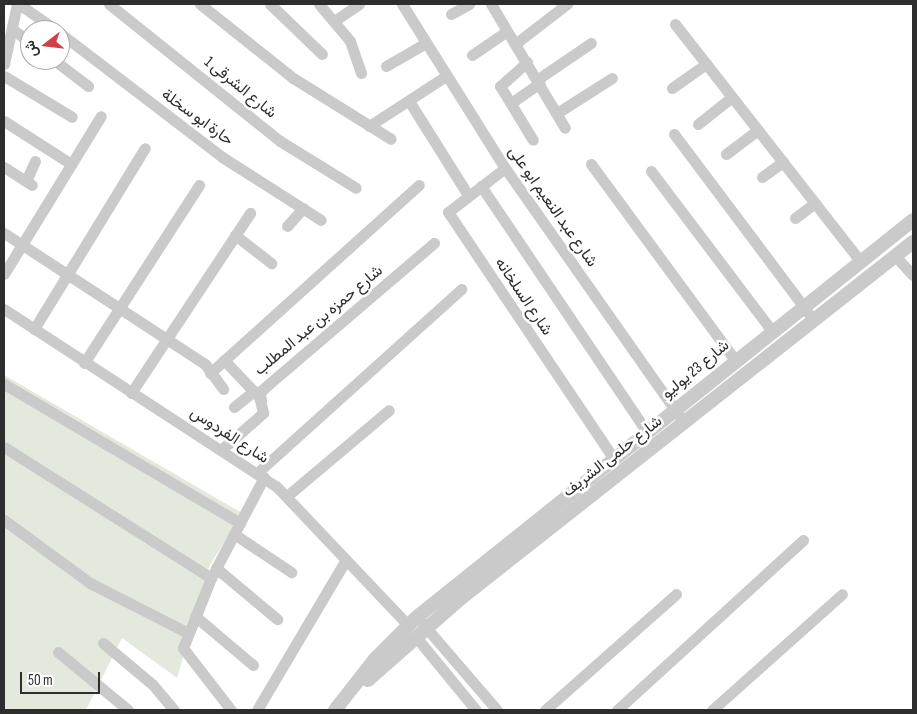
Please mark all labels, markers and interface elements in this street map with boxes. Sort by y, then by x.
north arrow [20,20,70,70]
text: ش [21,39,42,59]
street label: شارع الشرقى 1 [200,53,280,123]
street label: حارة ابو سخلة [157,86,237,150]
street label: شارع عبد النعيم ابو على [503,143,601,271]
street label: شارع السلخانه [490,254,556,340]
street label: شارع حمزه بن عبد المطلب [251,262,387,380]
street label: شارع 23 يوليو [658,336,734,404]
street label: شارع الفردوس [186,404,272,468]
street label: شارع حلمى الشريف [560,412,666,502]
scale bar [22,662,102,694]
text: 50 m [28,671,53,690]

